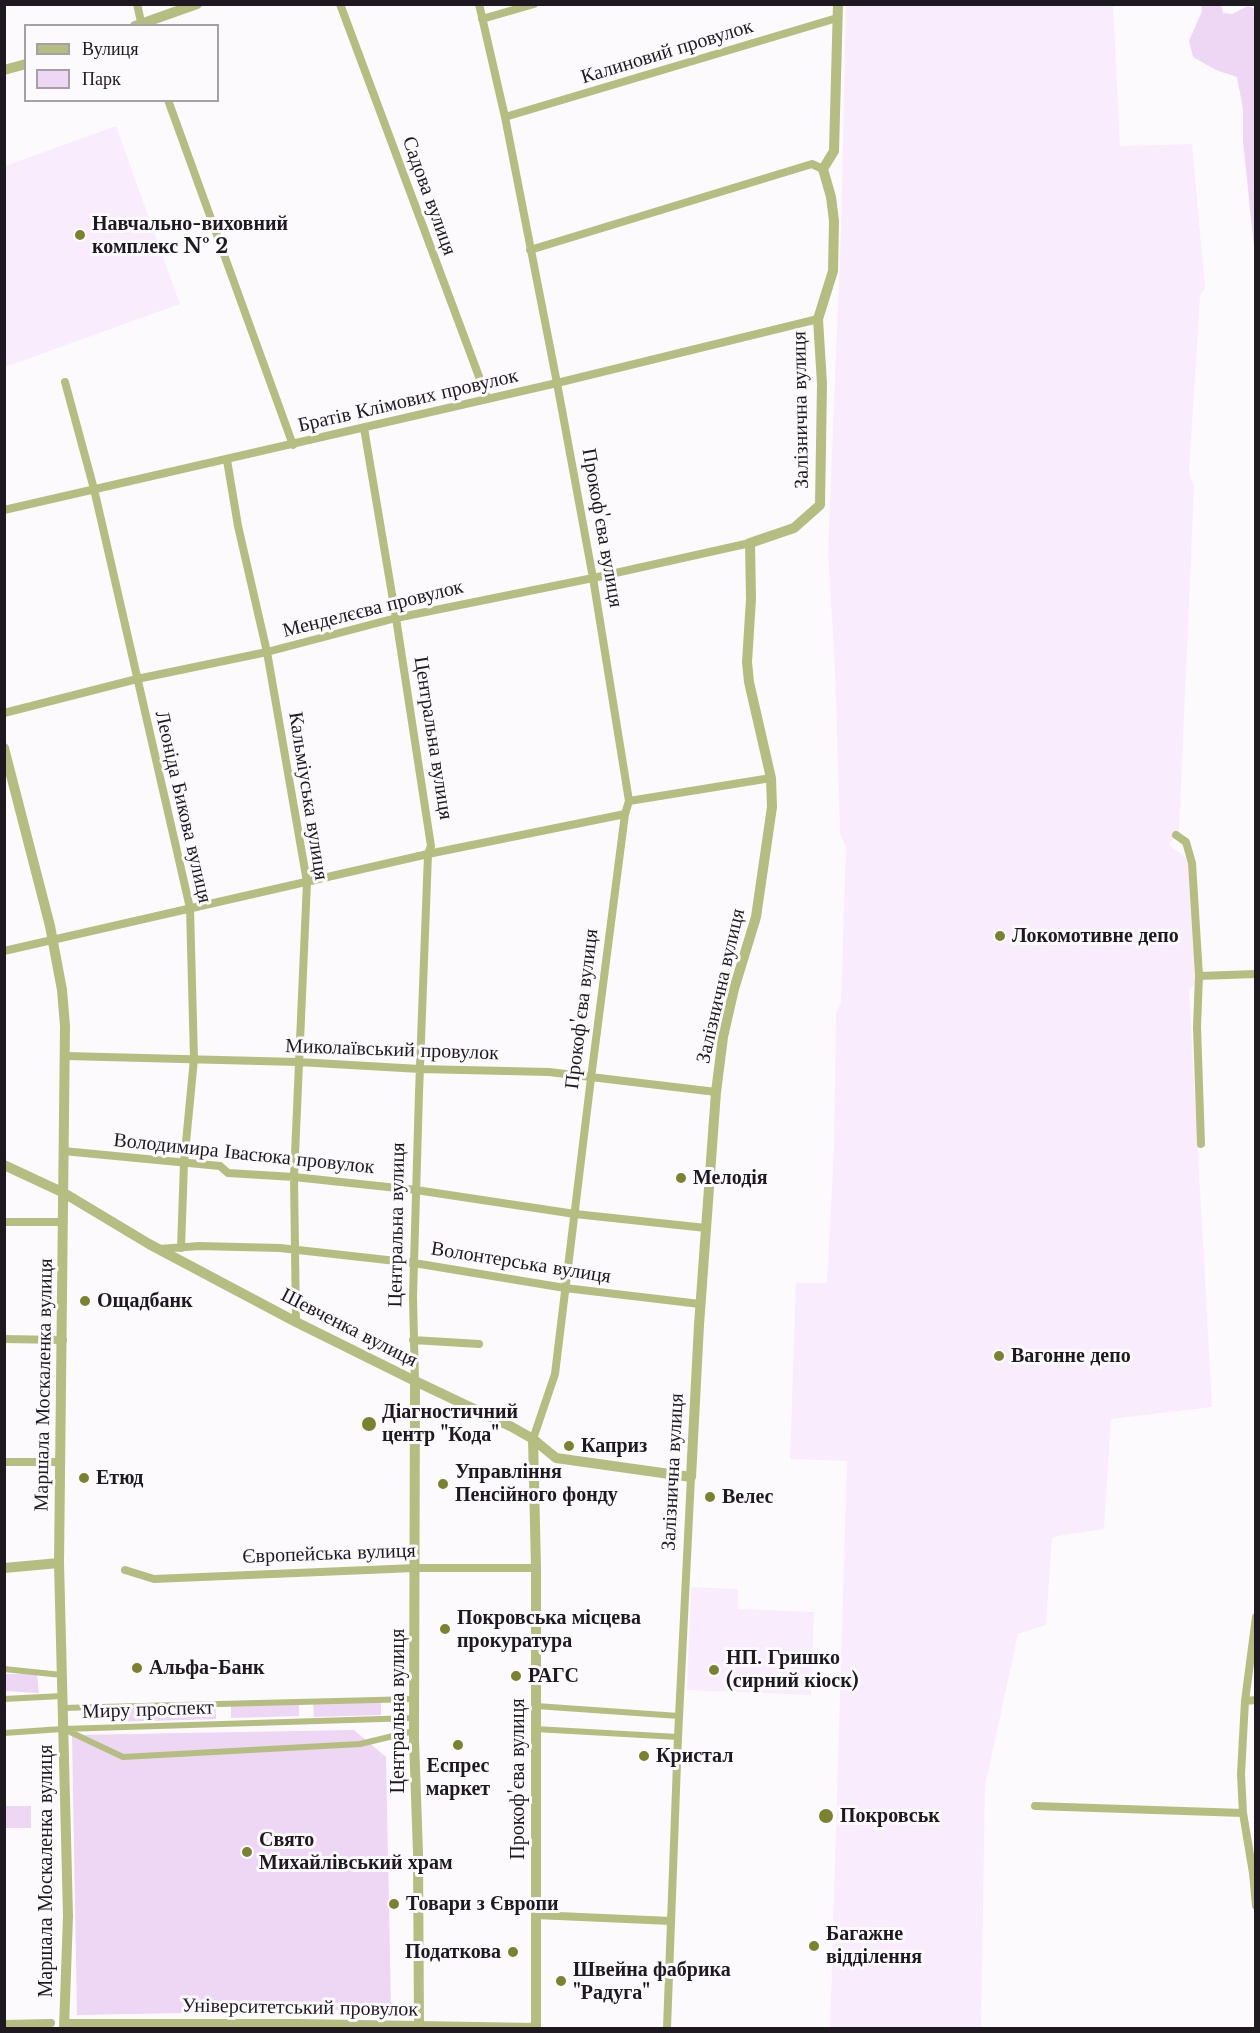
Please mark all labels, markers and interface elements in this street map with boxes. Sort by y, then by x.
street label: Калиновий провулок [578,14,756,90]
legend [24,24,219,102]
text: Вулиця [82,38,139,60]
text: Парк [82,68,121,90]
street label: Садова вулиця [396,133,462,259]
place label: Навчально-виховний комплекс № 2 [92,212,288,259]
marker: Навчально-виховний комплекс № 2 [73,228,87,242]
street label: Залізнична вулиця [788,331,814,489]
street label: Братів Клімових провулок [296,364,520,438]
street label: Прокоф'єва вулиця [576,447,628,609]
street label: Менделєєва провулок [280,575,466,643]
street label: Центральна вулиця [408,655,458,821]
street label: Леоніда Бикова вулиця [149,709,217,905]
street label: Кальміуська вулиця [283,710,333,882]
street label: Залізнична вулиця [692,906,750,1066]
place label: Локомотивне депо [1012,924,1179,948]
street label: Прокоф'єва вулиця [560,928,604,1090]
marker: Локомотивне депо [993,929,1007,943]
street label: Миколаївський провулок [285,1034,499,1066]
street label: Володимира Івасюка провулок [112,1128,376,1180]
street label: Центральна вулиця [384,1142,410,1308]
place label: Мелодія [693,1166,768,1190]
marker: Мелодія [674,1171,688,1185]
street label: Волонтерська вулиця [429,1237,613,1289]
street label: Маршала Москаленка вулиця [30,1258,58,1512]
street label: Шевченка вулиця [277,1283,421,1373]
place label: Ощадбанк [97,1289,193,1313]
marker: Ощадбанк [78,1294,92,1308]
place label: Вагонне депо [1011,1344,1131,1368]
marker: Вагонне депо [992,1349,1006,1363]
street label: Залізнична вулиця [657,1393,689,1551]
place label: Діагностичний центр "Кода" [382,1400,518,1447]
marker: Діагностичний центр "Кода" [360,1415,378,1433]
place label: Каприз [581,1434,647,1458]
marker: Каприз [562,1439,576,1453]
place label: Управління Пенсійного фонду [455,1460,618,1507]
place label: Етюд [96,1466,143,1490]
marker: Етюд [77,1471,91,1485]
marker: Управління Пенсійного фонду [436,1477,450,1491]
place label: Велес [722,1485,773,1509]
marker: Велес [703,1490,717,1504]
street label: Європейська вулиця [242,1539,416,1569]
place label: Покровська місцева прокуратура [457,1606,641,1653]
marker: Покровська місцева прокуратура [438,1622,452,1636]
street label: Центральна вулиця [386,1629,410,1793]
place label: НП. Гришко (сирний кіоск) [726,1646,859,1693]
place label: Альфа-Банк [149,1656,264,1680]
marker: Альфа-Банк [130,1661,144,1675]
marker: НП. Гришко (сирний кіоск) [707,1663,721,1677]
place label: РАГС [528,1664,579,1688]
marker: РАГС [509,1669,523,1683]
street label: Миру проспект [82,1696,214,1724]
street label: Прокоф'єва вулиця [506,1698,530,1860]
marker: Еспрес маркет [451,1738,465,1752]
place label: Кристал [656,1744,733,1768]
street label: Маршала Москаленка вулиця [34,1745,58,1997]
marker: Кристал [637,1749,651,1763]
place label: Еспрес маркет [426,1754,490,1801]
place label: Покровськ [840,1804,940,1828]
marker: Покровськ [817,1807,835,1825]
place label: Свято Михайлівський храм [259,1828,453,1875]
marker: Свято Михайлівський храм [240,1845,254,1859]
place label: Товари з Європи [406,1892,559,1916]
marker: Товари з Європи [387,1897,401,1911]
place label: Багажне відділення [826,1922,922,1969]
marker: Багажне відділення [807,1939,821,1953]
place label: Податкова [405,1940,501,1964]
marker: Податкова [506,1945,520,1959]
place label: Швейна фабрика "Радуга" [573,1958,731,2005]
marker: Швейна фабрика "Радуга" [554,1974,568,1988]
street label: Університетський провулок [182,1994,418,2022]

